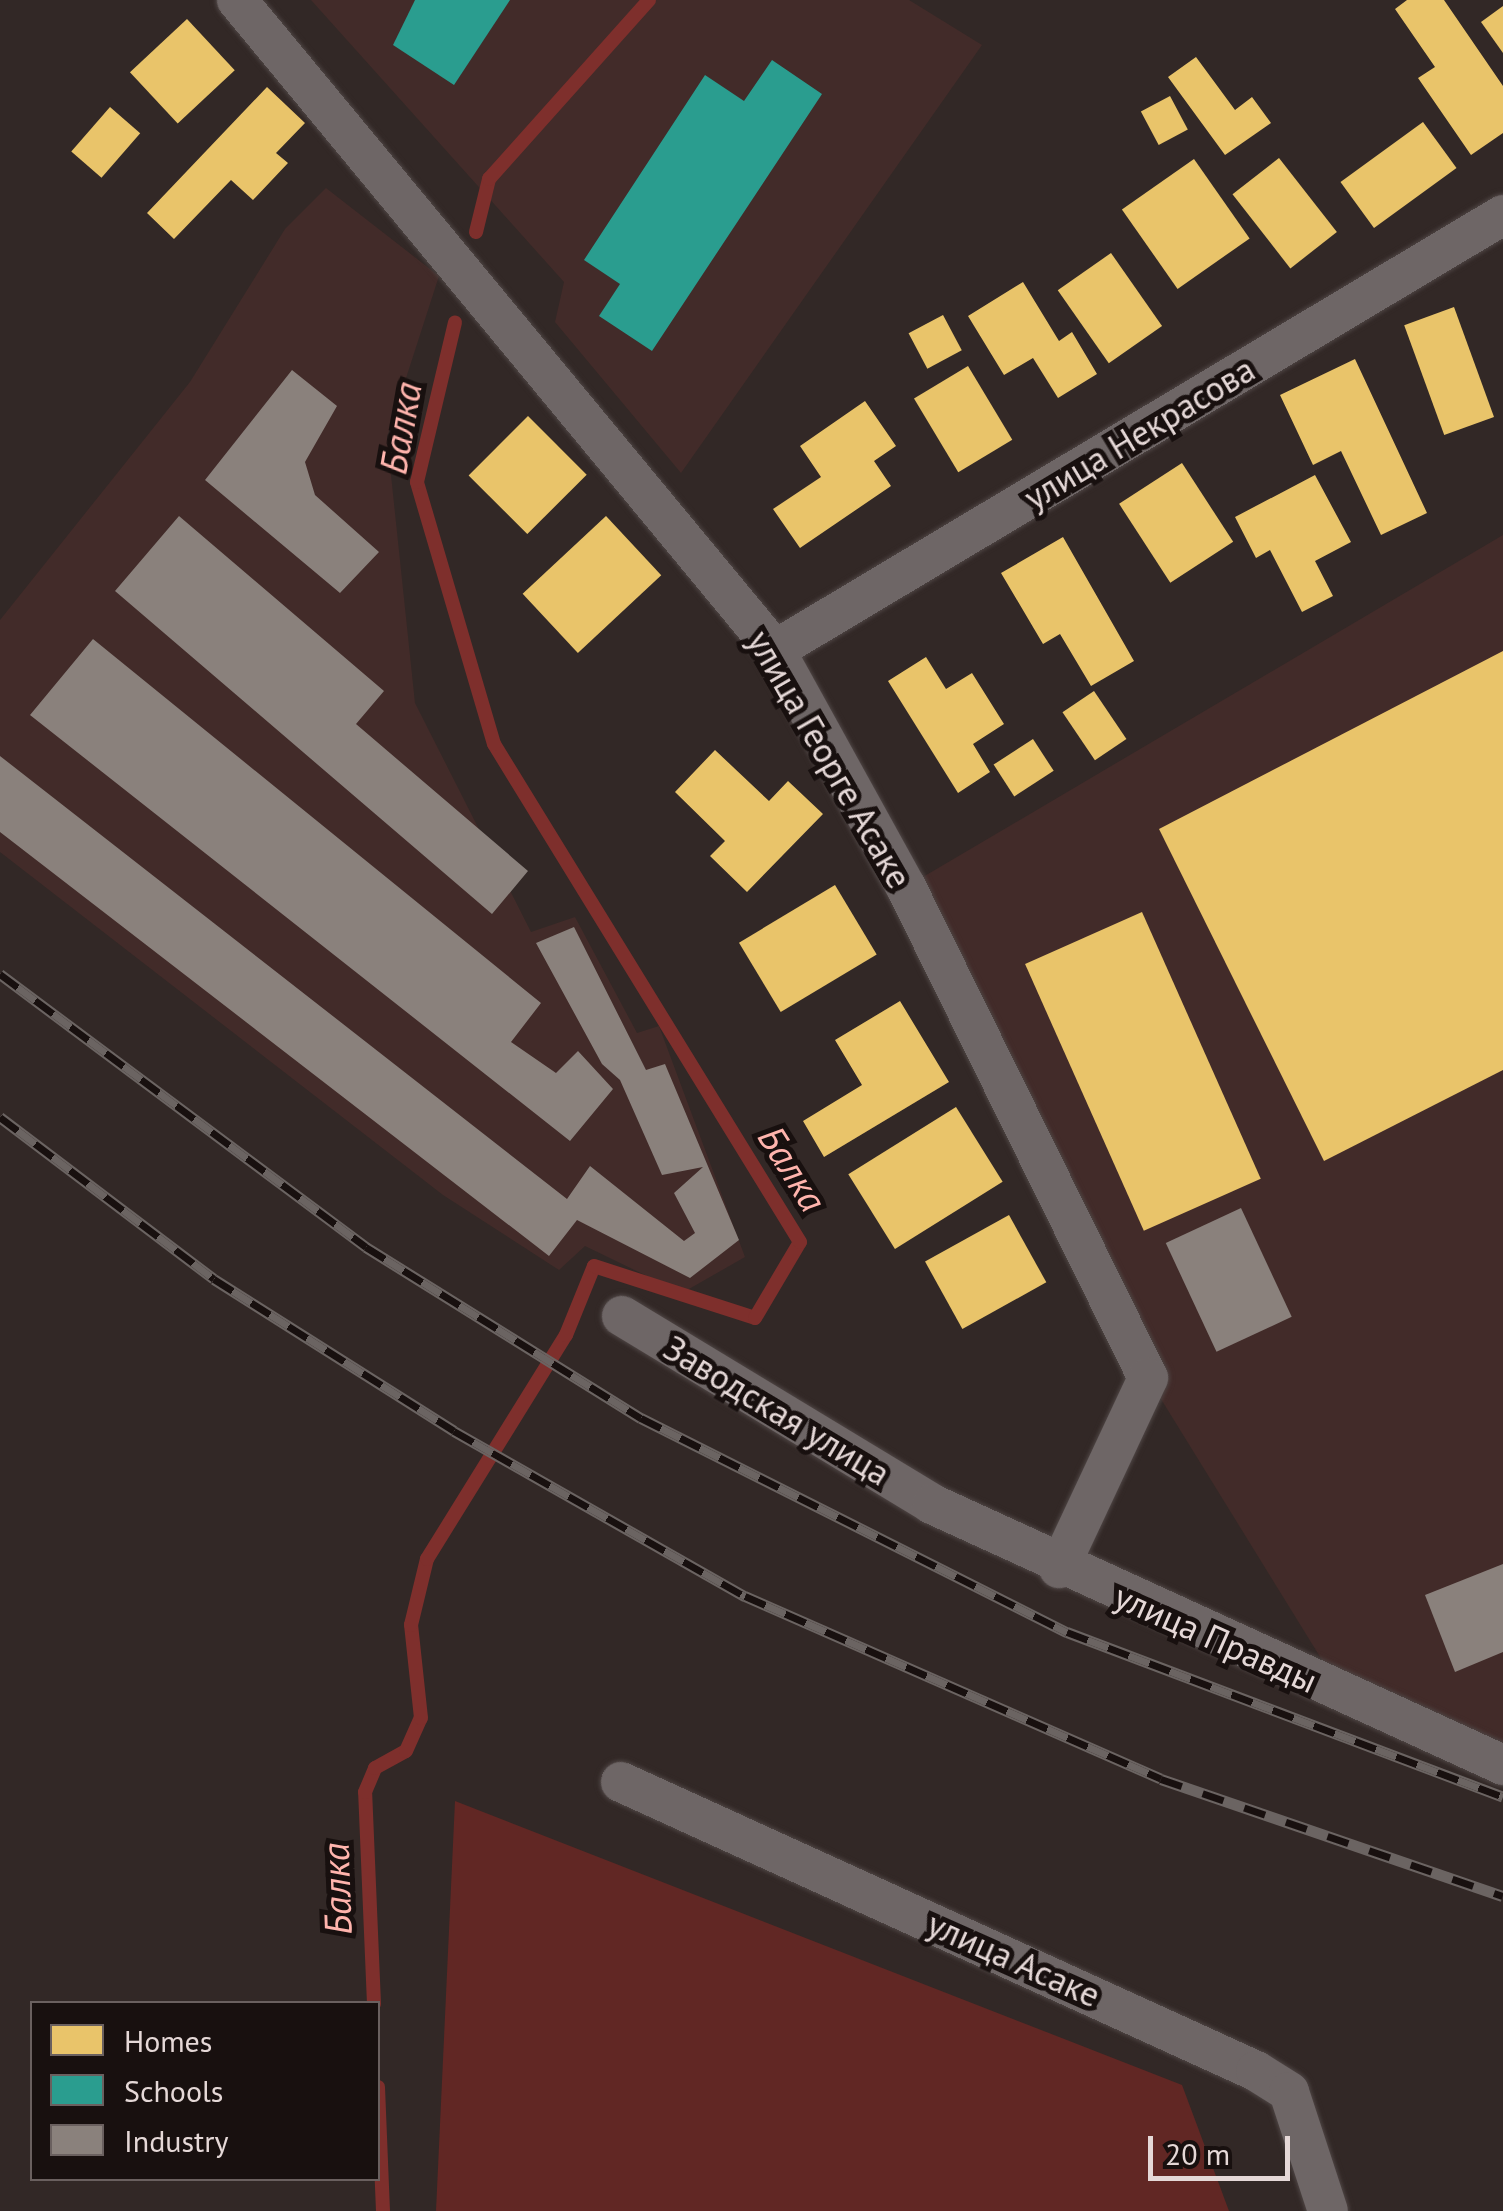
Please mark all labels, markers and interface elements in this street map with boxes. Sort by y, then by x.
street label: улица Некрасова [1016,348,1262,518]
water label: Балка [370,379,430,477]
street label: улица Георге Асаке [739,622,921,896]
water label: Балка [749,1117,837,1219]
street label: Заводская улица [656,1326,898,1494]
street label: улица Правды [1108,1575,1324,1701]
water label: Балка [312,1842,360,1936]
street label: улица Асаке [921,1902,1107,2016]
legend [30,2001,380,2181]
text: Homes [124,2021,212,2060]
text: Schools [124,2071,223,2110]
scale bar [1153,2116,1296,2178]
text: Industry [124,2121,228,2160]
text: 20 m [1165,2134,1230,2173]

